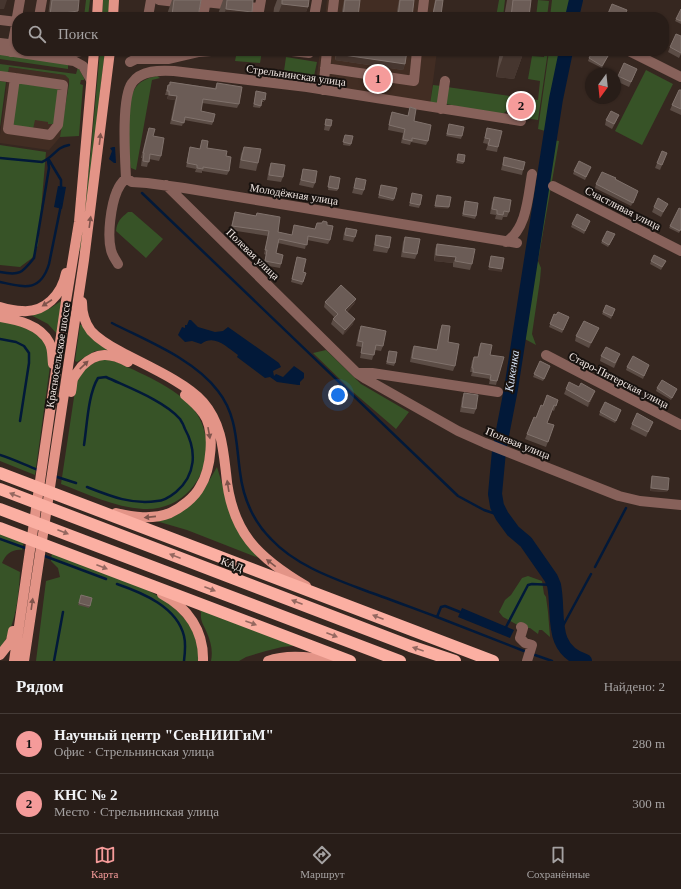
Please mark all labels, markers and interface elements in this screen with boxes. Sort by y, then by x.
search box [12,12,669,56]
icon: search [26,23,48,45]
text: Поиск [58,26,98,42]
street label: Стрельнинская улица [245,62,347,88]
pin: 1 [365,64,391,94]
north arrow [585,68,621,104]
pin: 2 [508,91,534,121]
one-way arrow [97,133,103,145]
street label: Молодёжная улица [249,181,339,207]
street label: Счастливая улица [583,184,663,232]
one-way arrow [86,216,93,228]
street label: Полевая улица [224,226,282,282]
one-way arrow [42,299,52,307]
street label: Красносельское шоссе [44,301,72,409]
water label: Кикенка [502,349,522,394]
street label: Старо-Питерская улица [567,350,671,411]
one-way arrow [79,360,89,370]
your location [328,385,348,405]
street label: Полевая улица [484,425,552,461]
one-way arrow [206,427,212,439]
one-way arrow [225,480,231,492]
one-way arrow [8,491,20,497]
one-way arrow [144,513,156,520]
one-way arrow [57,530,69,536]
one-way arrow [169,552,181,558]
street label: КАД [219,554,245,574]
one-way arrow [266,559,276,567]
one-way arrow [96,565,108,571]
one-way arrow [205,586,217,592]
one-way arrow [29,598,35,610]
one-way arrow [290,599,302,605]
one-way arrow [371,614,383,620]
one-way arrow [245,620,257,626]
one-way arrow [326,633,338,639]
one-way arrow [412,645,424,651]
text: Рядом [16,677,64,696]
text: Найдено: 2 [604,679,665,694]
text: Научный центр "СевНИИГиМ" [54,727,274,743]
text: 1 [26,736,32,751]
text: 280 m [632,736,665,751]
text: Офис · Стрельнинская улица [54,744,214,759]
text: КНС № 2 [54,787,117,803]
text: 2 [26,796,32,811]
text: 300 m [632,796,665,811]
text: Место · Стрельнинская улица [54,804,219,819]
tab: Карта [91,844,118,880]
tab: Маршрут [300,844,345,880]
tab: Сохранённые [527,844,590,880]

